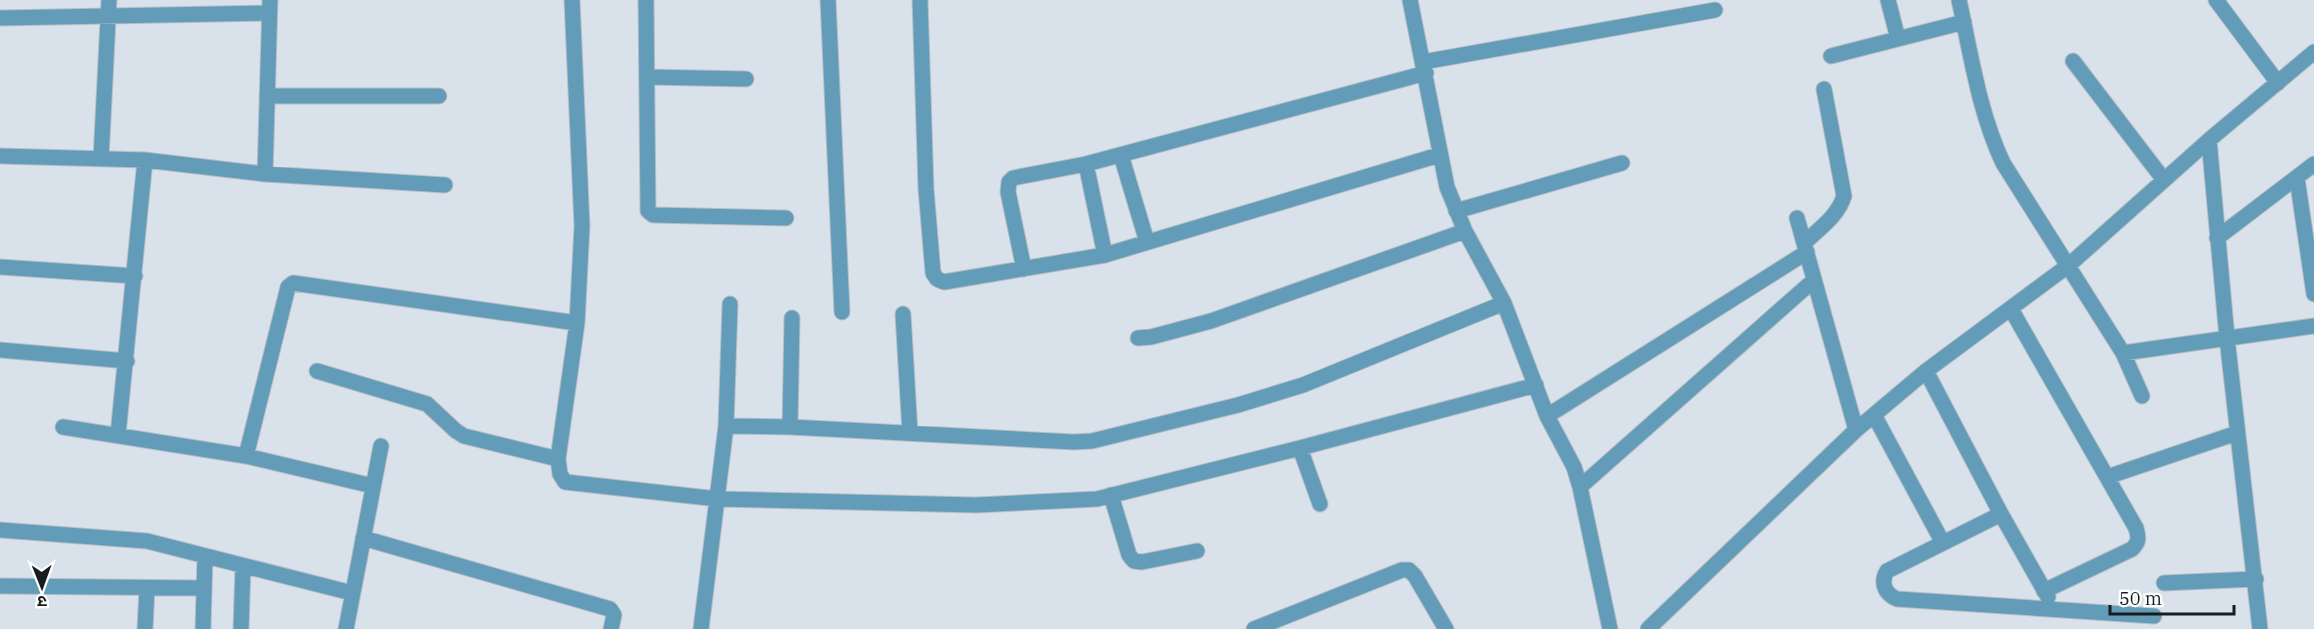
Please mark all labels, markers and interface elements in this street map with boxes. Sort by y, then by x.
north arrow [12,557,72,617]
scale bar [2110,578,2234,616]
text: 50 m [2119,587,2162,610]
text: उ [37,592,47,612]

